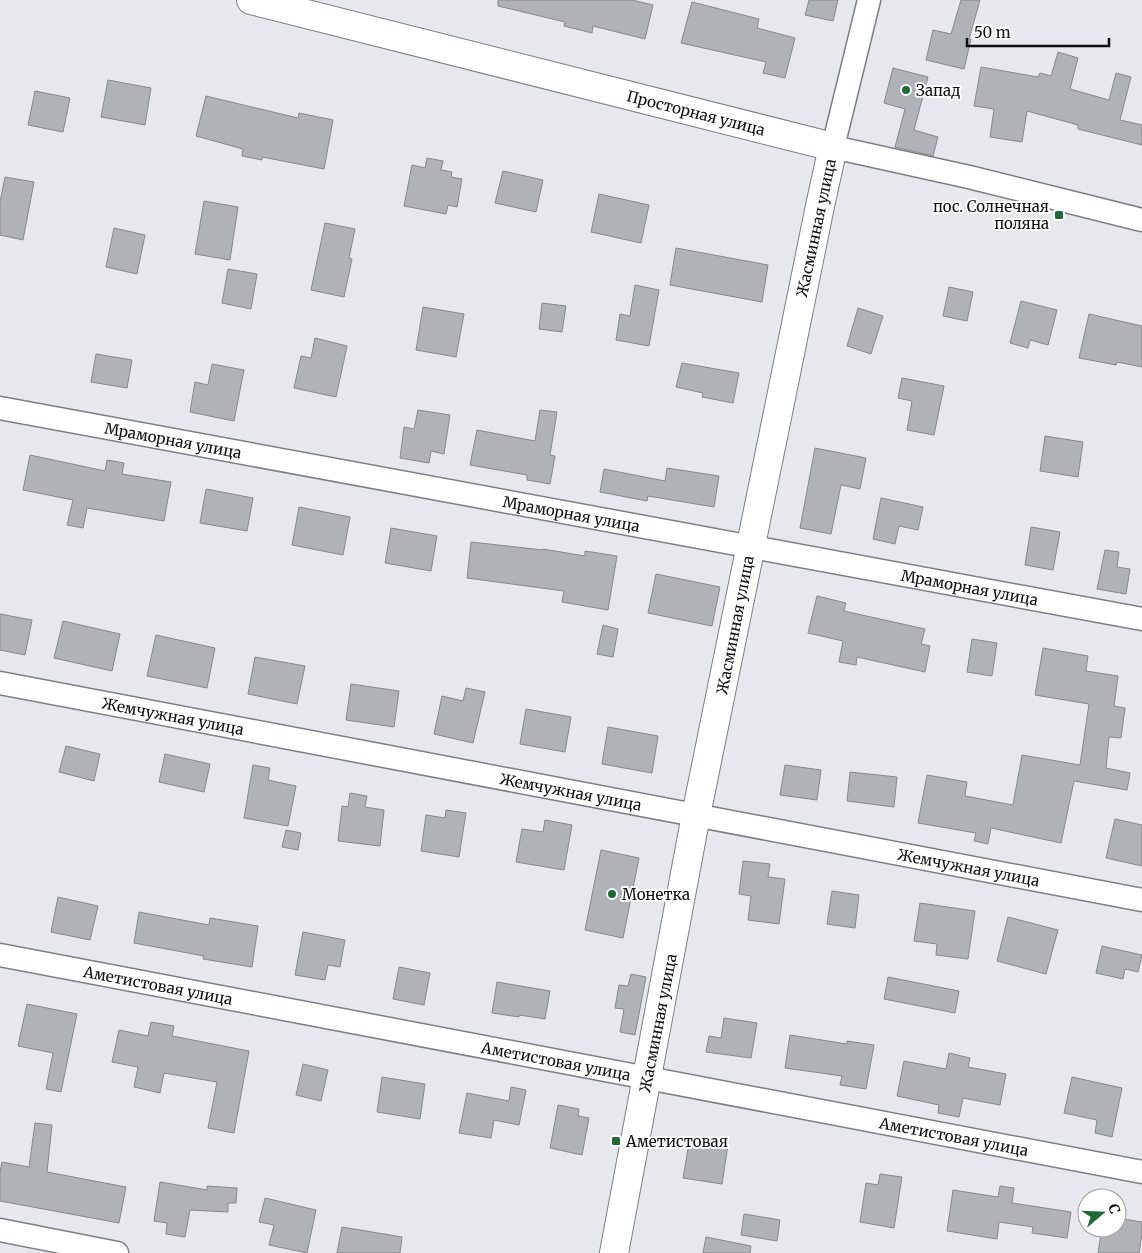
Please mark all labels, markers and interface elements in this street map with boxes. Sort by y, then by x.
scale bar [967,15,1110,47]
text: 50 m [974,23,1011,42]
place label: Запад [916,81,961,100]
marker: Запад [900,84,912,96]
street label: Просторная улица [625,86,767,139]
street label: Жасминная улица [792,157,840,299]
place label: пос. Солнечная поляна [933,197,1049,233]
marker: пос. Солнечная поляна [1053,209,1065,221]
street label: Мраморная улица [103,418,243,462]
street label: Мраморная улица [501,492,641,536]
street label: Жасминная улица [712,554,758,696]
street label: Мраморная улица [900,565,1040,609]
street label: Жемчужная улица [100,693,245,739]
street label: Жемчужная улица [498,769,643,814]
street label: Жемчужная улица [896,844,1041,890]
place label: Монетка [622,885,690,904]
marker: Монетка [606,888,618,900]
street label: Жасминная улица [635,952,681,1094]
street label: Аметистовая улица [81,961,234,1009]
street label: Аметистовая улица [479,1037,632,1084]
street label: Аметистовая улица [877,1113,1030,1160]
place label: Аметистовая [625,1132,728,1151]
marker: Аметистовая [610,1135,622,1147]
north arrow [1077,1188,1127,1238]
text: С [1104,1201,1124,1216]

